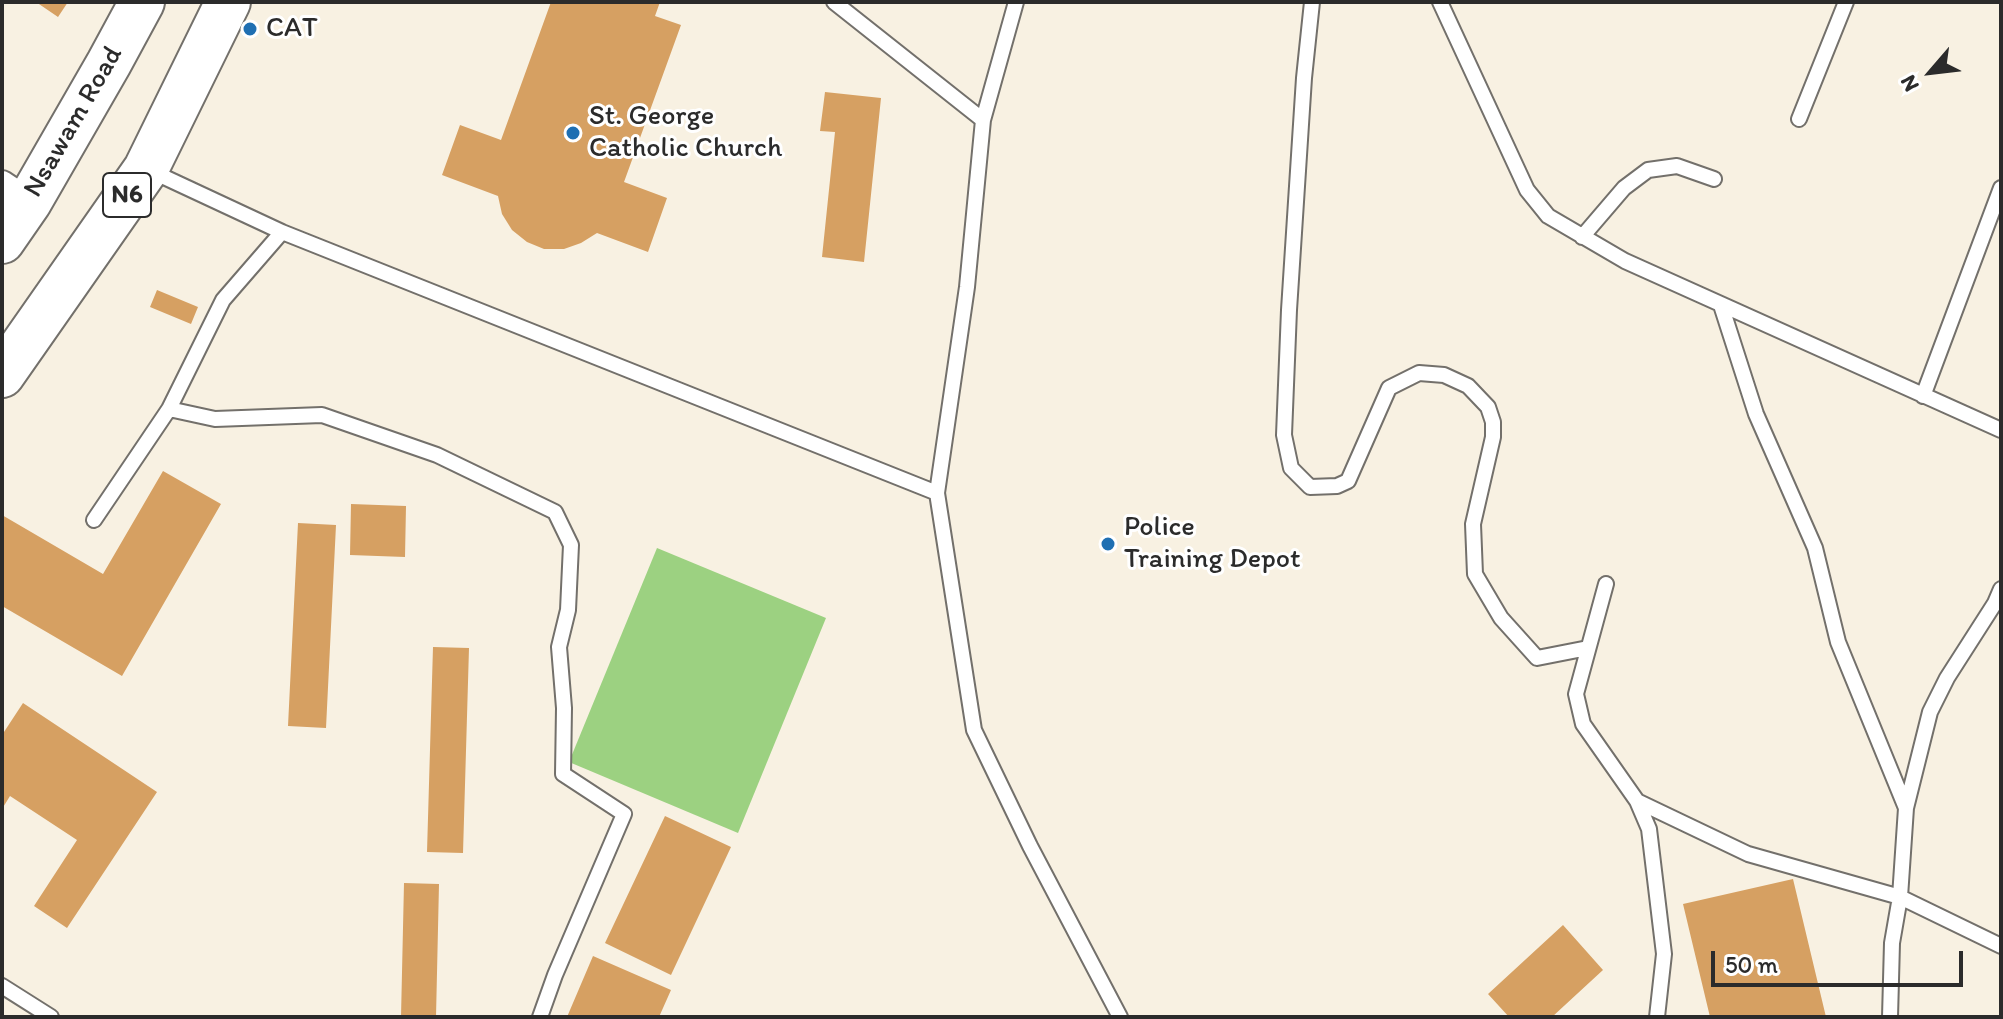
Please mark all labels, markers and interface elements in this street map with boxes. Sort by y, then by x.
place label: CAT [266,12,318,46]
marker: CAT [241,20,259,38]
north arrow [1891,32,1971,112]
street label: Nsawam Road [17,40,131,204]
text: N [1894,71,1925,96]
place label: St. George Catholic Church [589,100,782,166]
marker: St. George Catholic Church [564,124,582,142]
road number: N6 [103,173,151,217]
place label: Police Training Depot [1124,511,1301,577]
marker: Police Training Depot [1099,535,1117,553]
scale bar [1715,935,1967,985]
text: 50 m [1725,950,1778,979]

